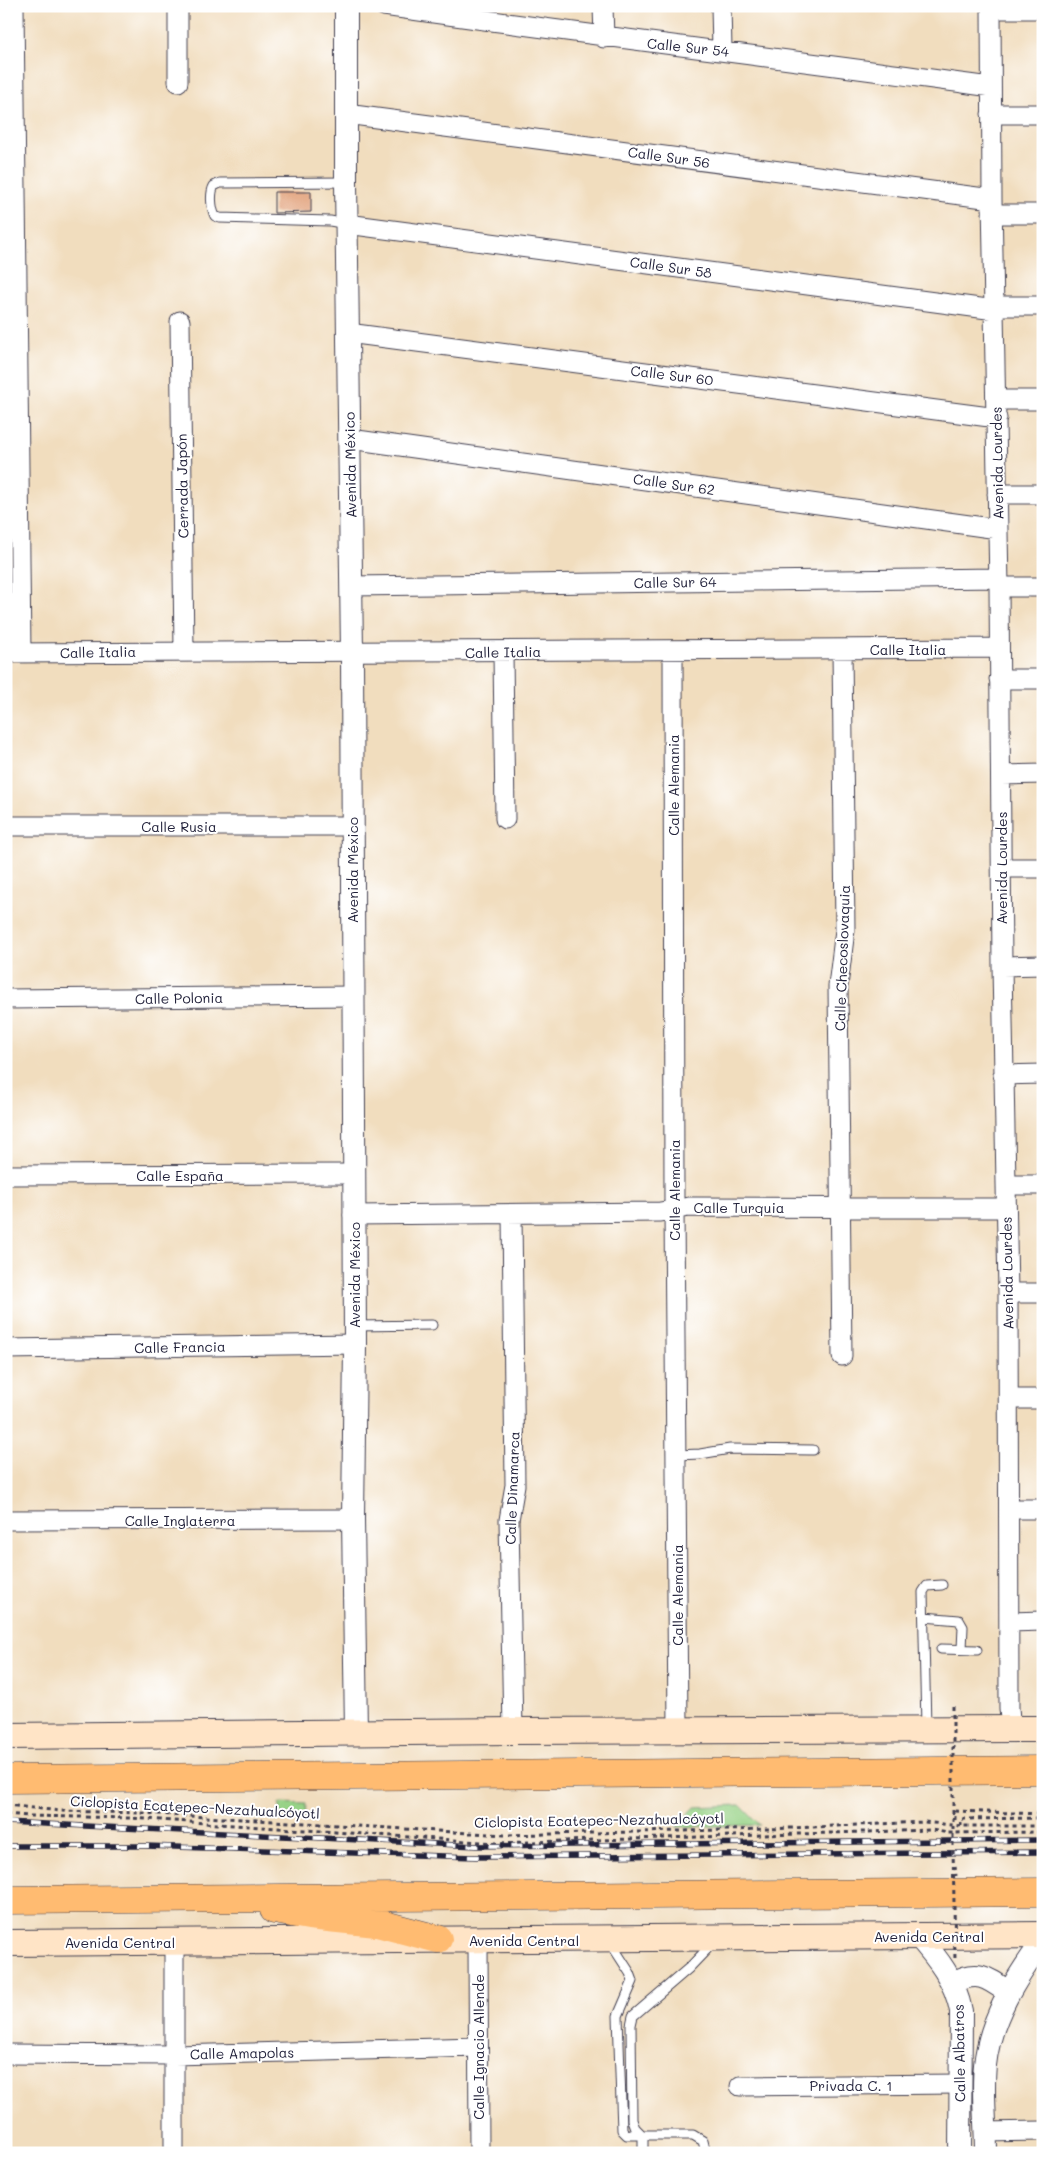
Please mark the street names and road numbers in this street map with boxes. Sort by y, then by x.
street label: Calle Sur 54 [646,33,731,61]
street label: Calle Sur 56 [627,142,711,172]
street label: Calle Sur 58 [629,252,713,282]
street label: Calle Sur 60 [630,361,715,390]
street label: Avenida Lourdes [987,406,1007,520]
street label: Avenida México [340,412,360,518]
street label: Cerrada Japón [172,434,192,538]
street label: Calle Sur 62 [632,469,716,499]
street label: Calle Sur 64 [634,572,717,592]
street label: Calle Italia [870,640,946,659]
street label: Calle Italia [60,642,136,662]
street label: Calle Italia [465,642,541,662]
street label: Calle Alemania [664,734,683,836]
street label: Avenida Lourdes [992,811,1011,925]
street label: Calle Rusia [141,817,217,836]
street label: Avenida México [343,817,362,923]
street label: Calle Checoslovaquia [830,885,854,1031]
street label: Calle Polonia [135,988,223,1008]
street label: Calle Alemania [665,1139,684,1241]
street label: Calle España [136,1166,224,1185]
street label: Calle Turquia [693,1198,785,1217]
street label: Avenida Lourdes [997,1216,1017,1330]
street label: Avenida México [345,1222,364,1328]
street label: Calle Francia [134,1337,226,1357]
street label: Calle Dinamarca [501,1431,523,1545]
street label: Calle Inglaterra [125,1511,235,1530]
street label: Calle Alemania [668,1544,687,1646]
street label: Ciclopista Ecatepec-Nezahualcóyotl [70,1791,320,1823]
street label: Ciclopista Ecatepec-Nezahualcóyotl [474,1808,724,1832]
street label: Avenida Central [874,1927,984,1946]
street label: Avenida Central [469,1931,579,1950]
street label: Avenida Central [65,1933,175,1952]
street label: Calle Ignacio Allende [469,1974,488,2120]
street label: Calle Albatros [949,2004,969,2102]
street label: Calle Amapolas [190,2043,294,2063]
street label: Privada C. 1 [810,2076,892,2095]

